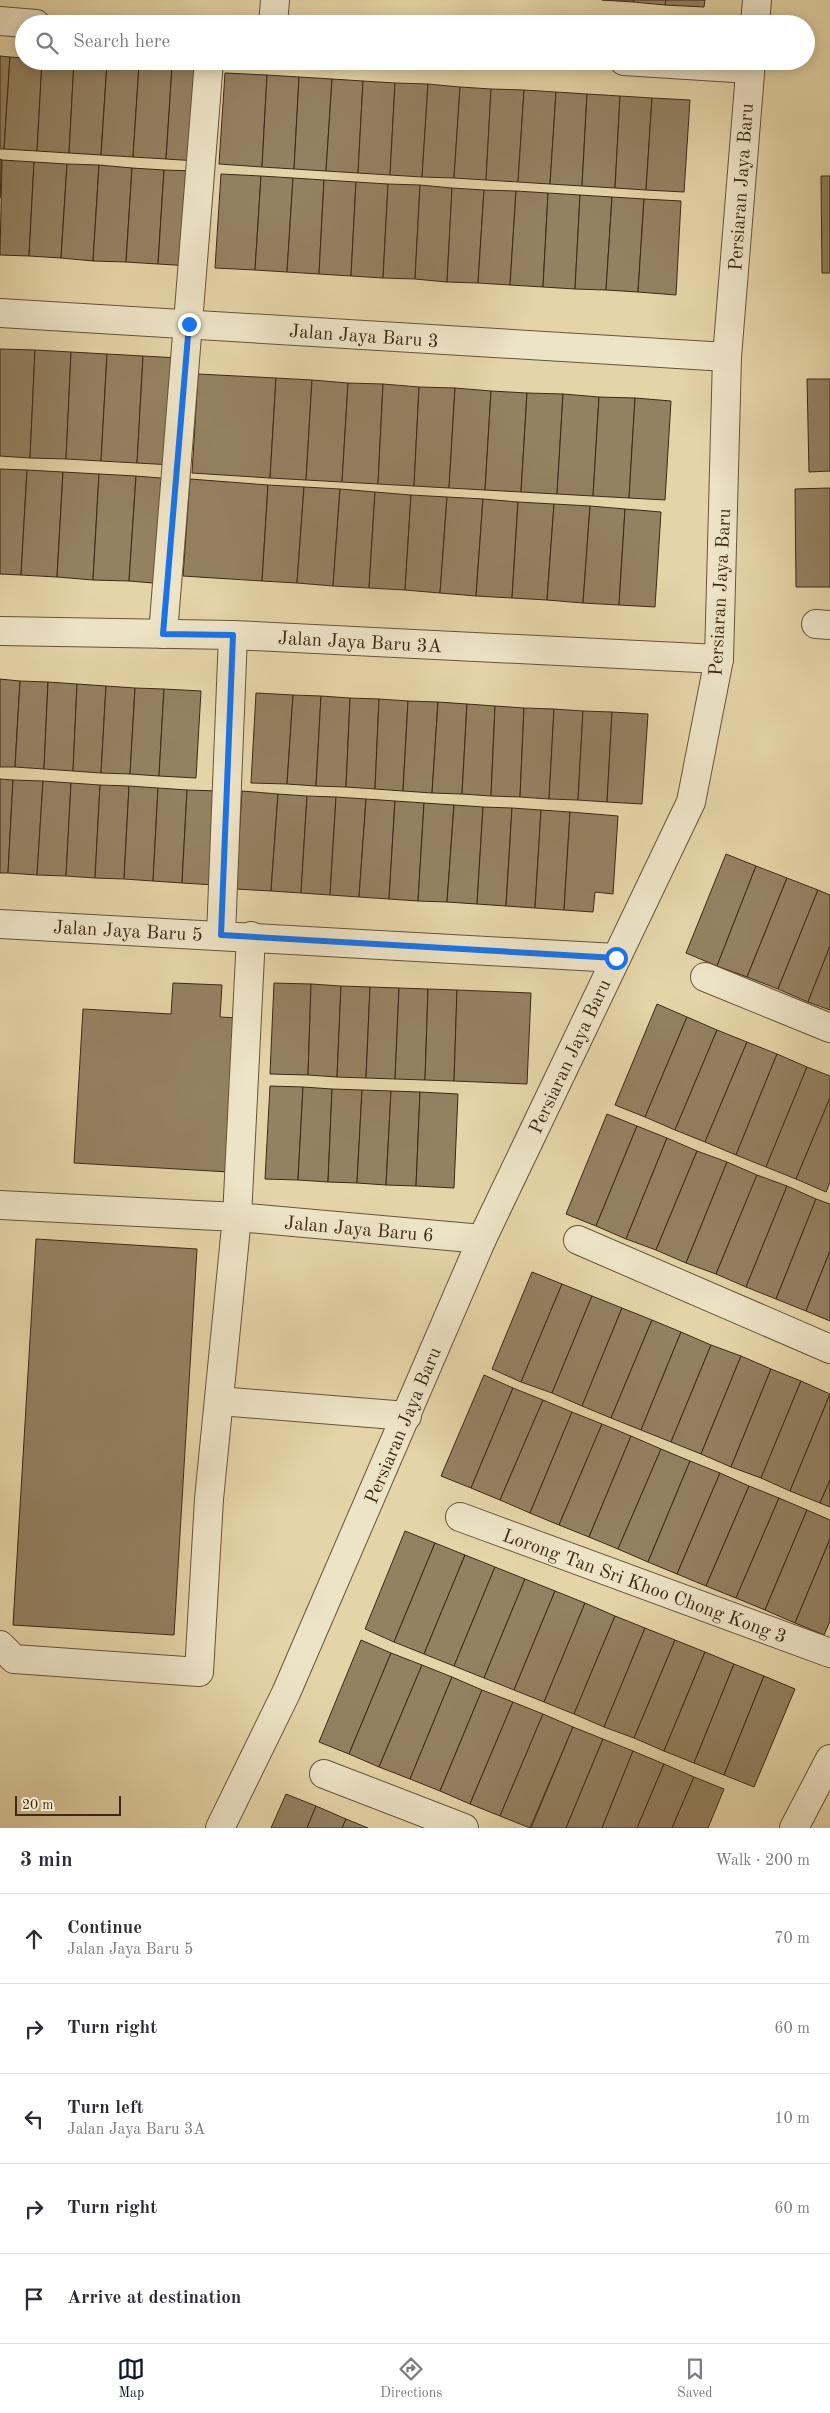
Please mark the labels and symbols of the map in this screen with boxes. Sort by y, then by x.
street label: Persiaran Jaya Baru [727,103,758,272]
route end [178,313,201,336]
street label: Jalan Jaya Baru 3 [288,323,439,352]
street label: Persiaran Jaya Baru [708,508,735,676]
street label: Jalan Jaya Baru 3A [277,630,443,657]
street label: Jalan Jaya Baru 5 [52,919,203,946]
route start [605,947,628,970]
street label: Persiaran Jaya Baru [527,977,615,1137]
street label: Jalan Jaya Baru 6 [283,1214,434,1246]
street label: Persiaran Jaya Baru [363,1345,446,1507]
street label: Lorong Tan Sri Khoo Chong Kong 3 [500,1527,789,1648]
scale bar [15,1793,121,1816]

